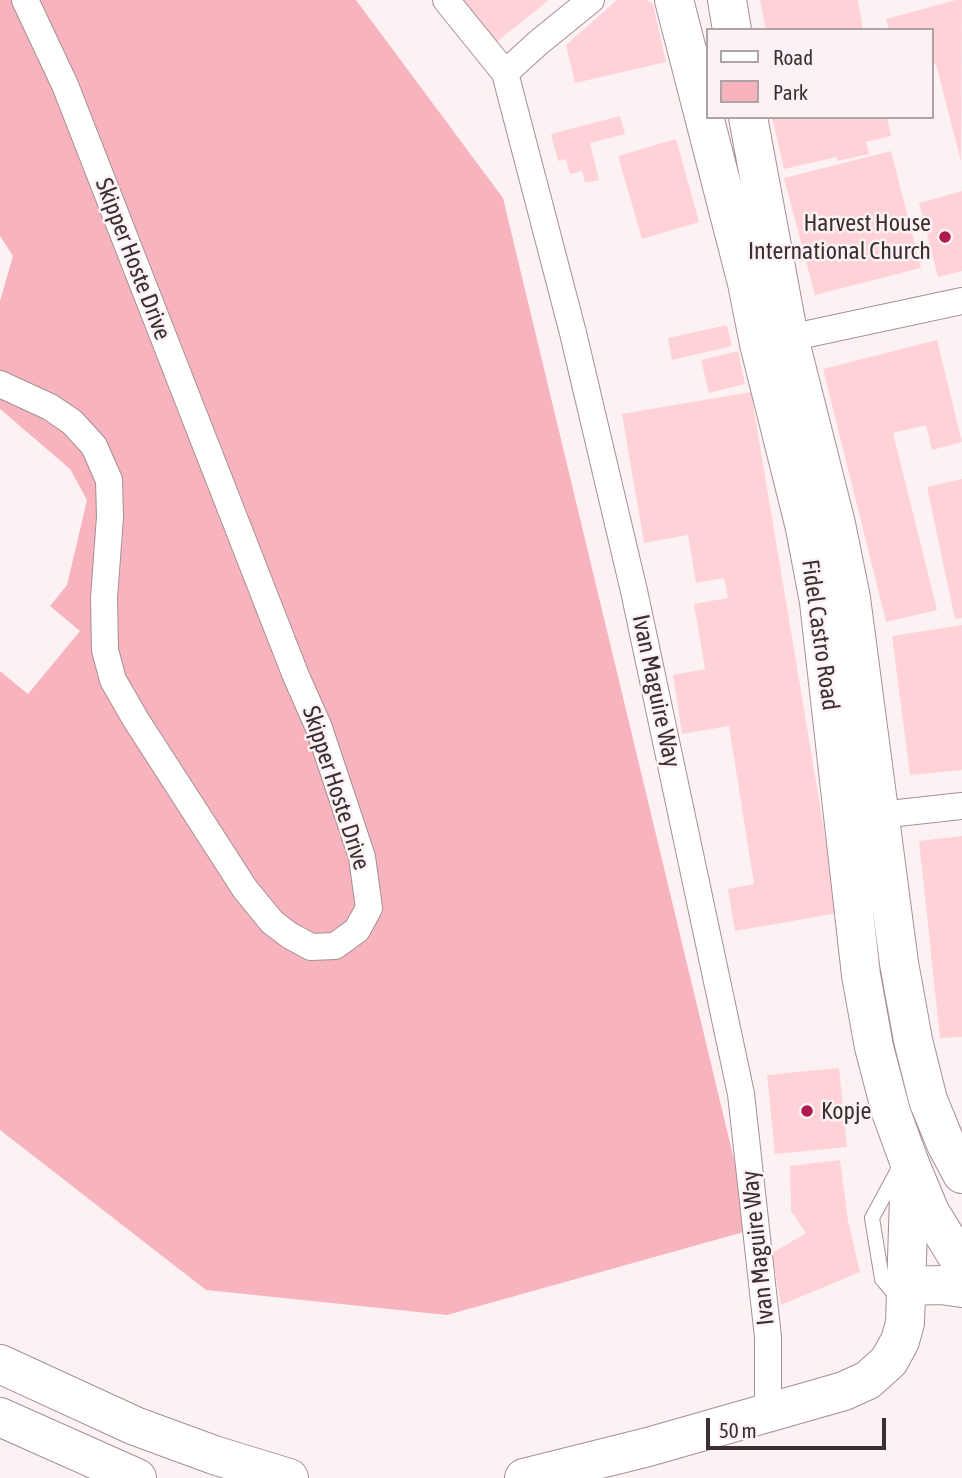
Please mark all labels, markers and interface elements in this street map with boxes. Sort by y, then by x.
legend [706,28,934,119]
text: Road [773,45,813,69]
text: Park [773,80,808,104]
street label: Skipper Hoste Drive [89,174,177,344]
place label: Harvest House International Church [748,209,931,265]
marker: Harvest House International Church [937,229,953,245]
street label: Fidel Castro Road [795,558,845,712]
street label: Ivan Maguire Way [626,612,686,770]
street label: Skipper Hoste Drive [296,702,376,874]
place label: Kopje [821,1097,871,1125]
marker: Kopje [799,1103,815,1119]
street label: Ivan Maguire Way [736,1169,780,1327]
scale bar [710,1404,890,1448]
text: 50 m [719,1418,757,1442]

